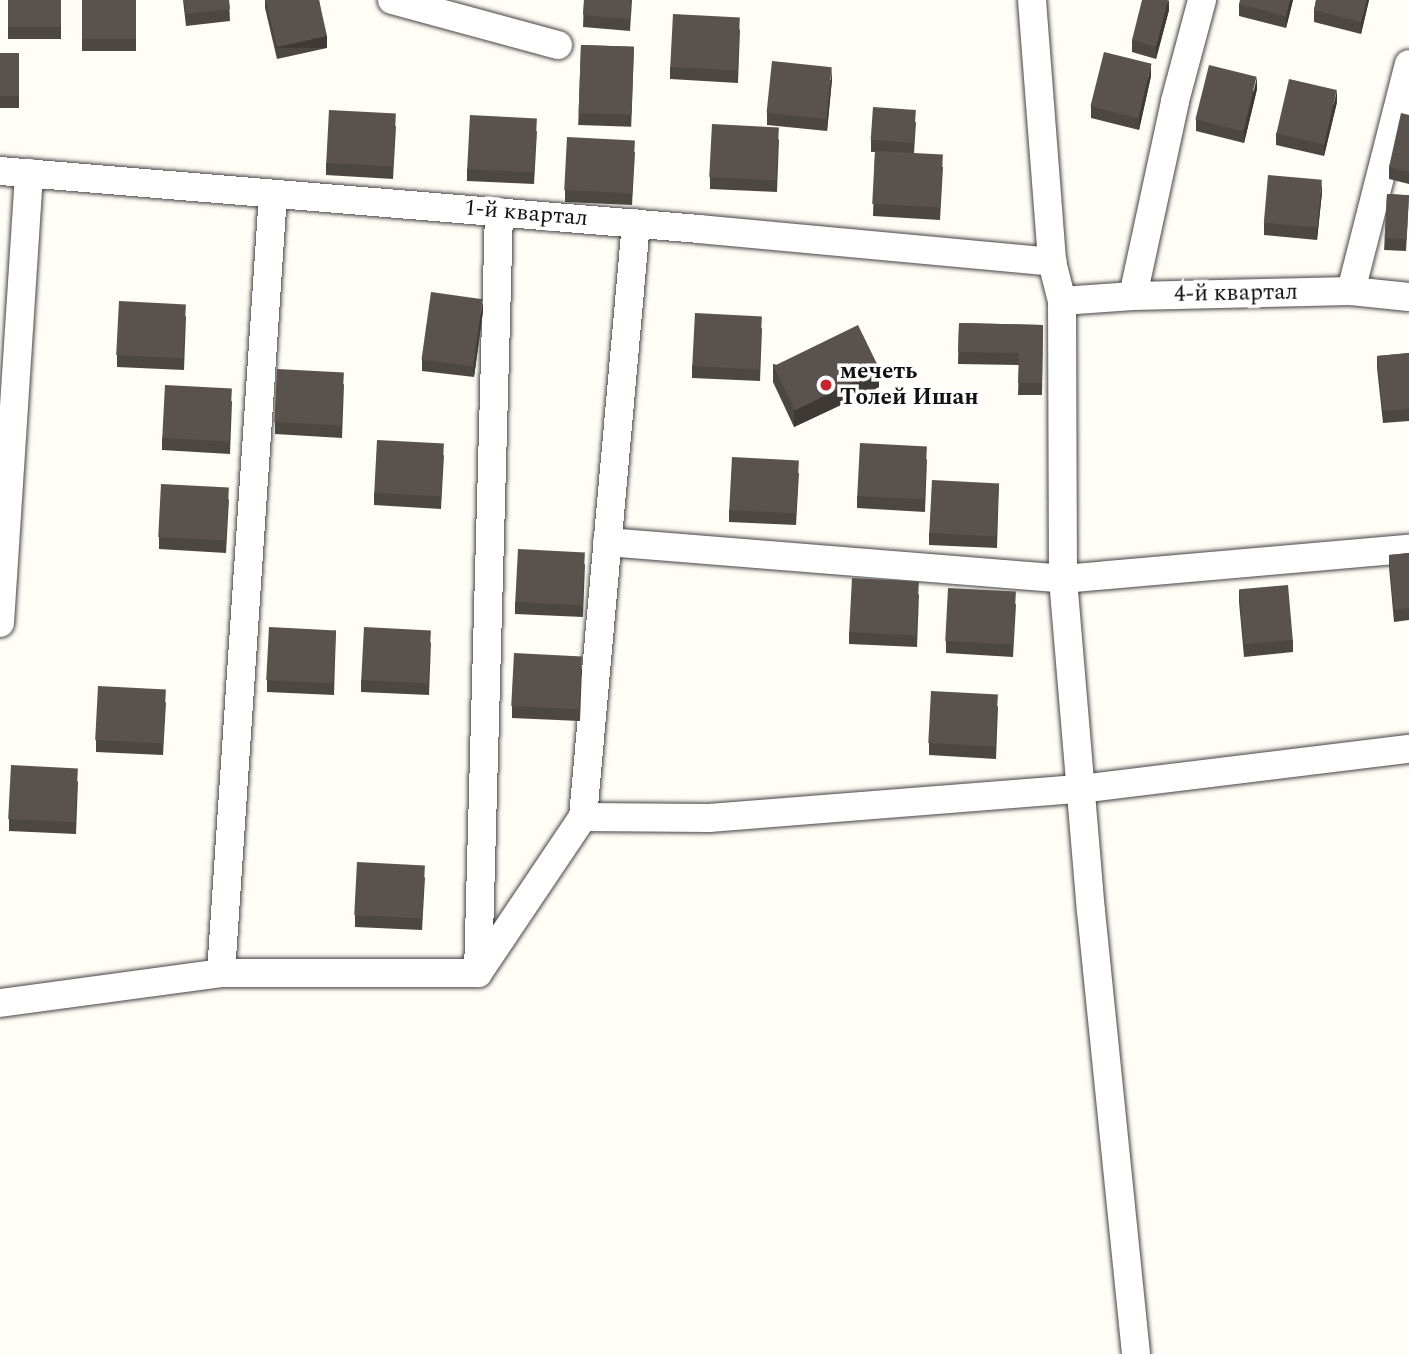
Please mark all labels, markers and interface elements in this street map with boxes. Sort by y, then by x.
street label: 1-й квартал [463,195,589,233]
street label: 4-й квартал [1174,279,1298,309]
place label: мечеть Толей Ишан [840,358,979,412]
marker: мечеть Толей Ишан [818,377,834,393]

